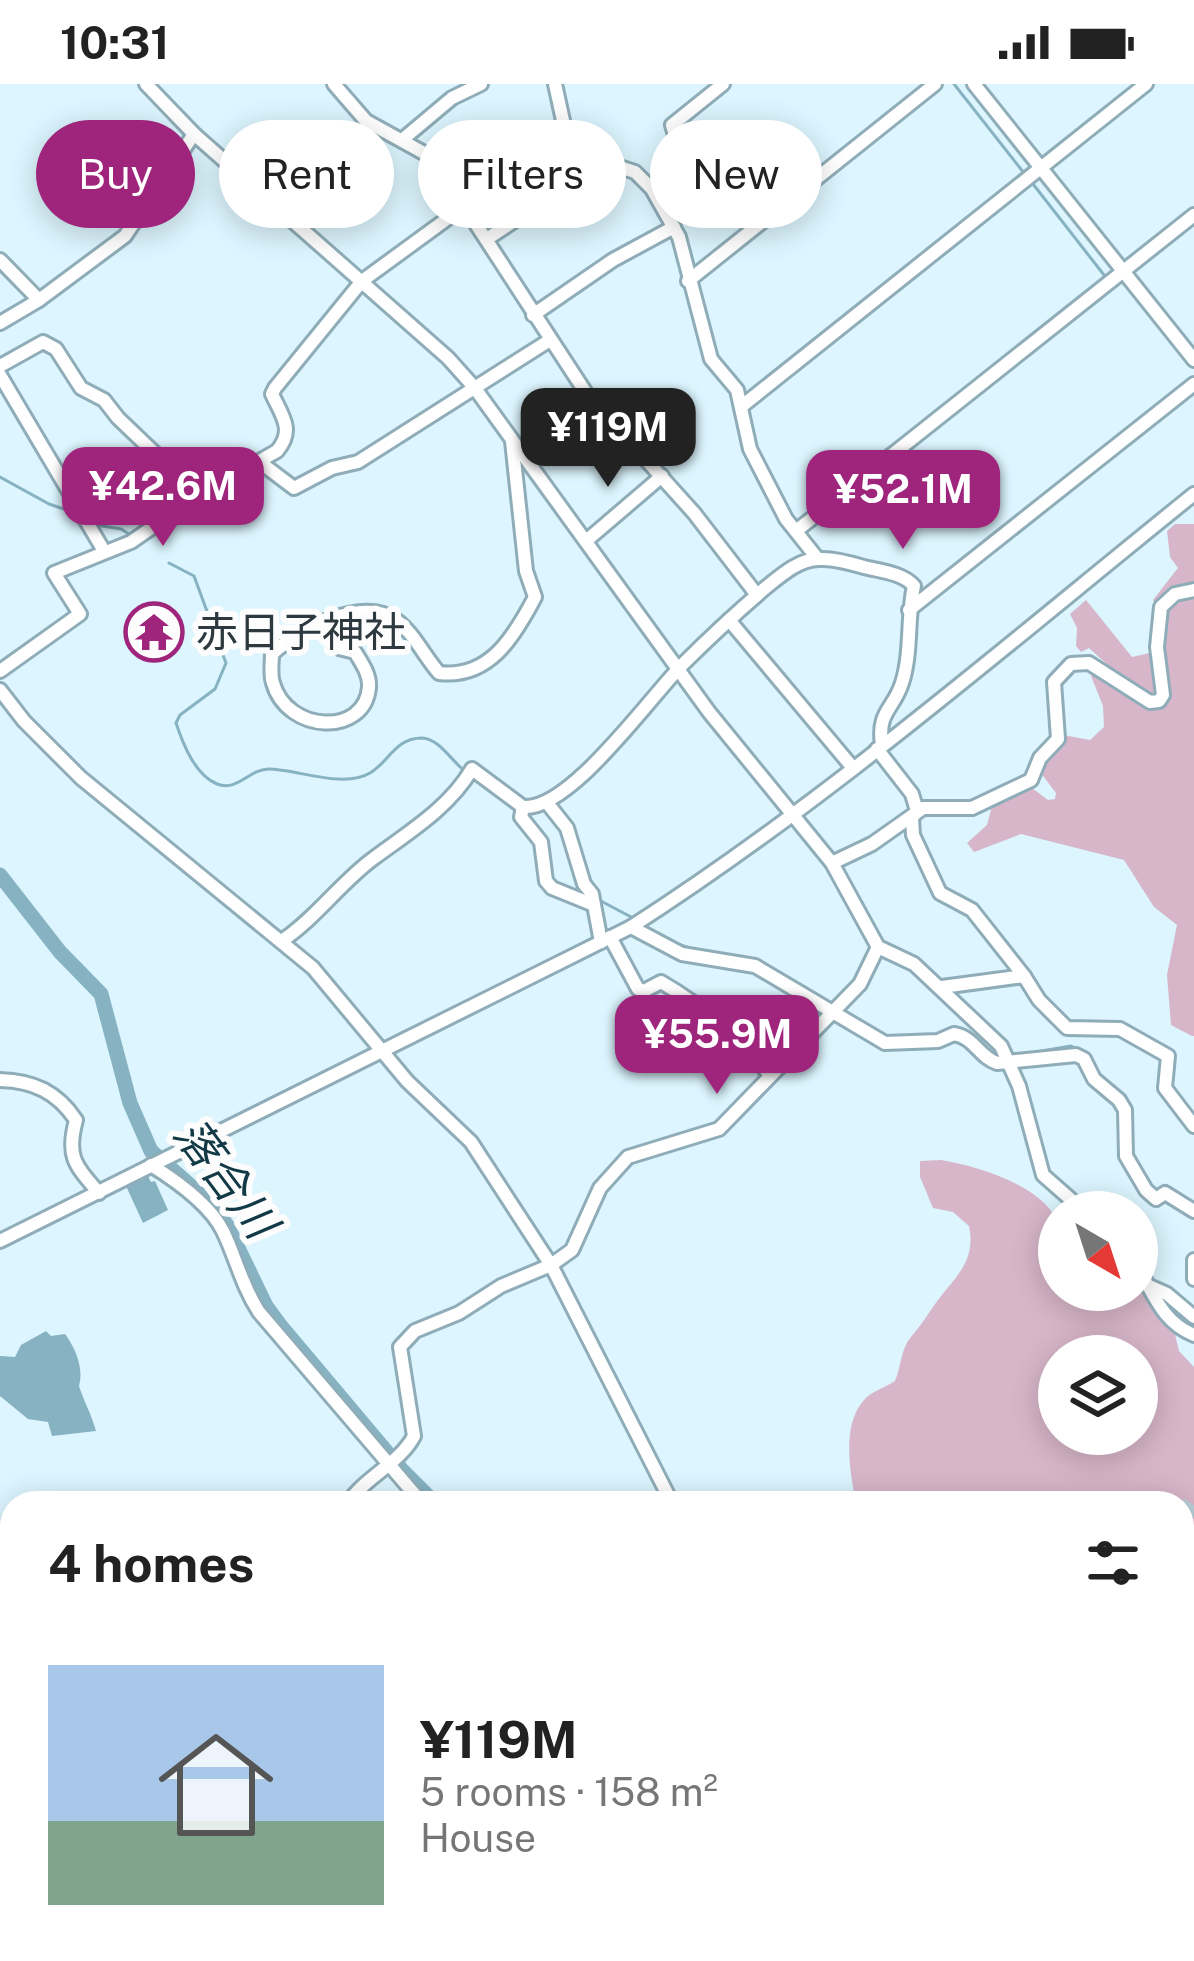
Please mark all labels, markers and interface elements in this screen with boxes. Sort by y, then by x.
text: 10:31 [60,16,170,69]
chip: Buy [36,120,195,228]
chip: Rent [219,120,394,228]
chip: Filters [418,120,626,228]
chip: New [650,120,822,228]
pin: ¥119M [524,388,692,490]
text: ¥119M [548,404,668,450]
pin: ¥42.6M [65,447,261,549]
pin: ¥52.1M [805,450,1001,552]
text: ¥42.6M [89,463,237,509]
text: ¥52.1M [833,466,973,512]
temple icon: 赤日子神社 [123,601,185,663]
place label: 赤日子神社 [196,607,406,656]
pin: ¥55.9M [619,995,815,1097]
text: ¥55.9M [642,1011,792,1057]
water label: 落合川 [165,1108,291,1251]
north arrow [1038,1191,1158,1311]
map controls [1038,1191,1158,1455]
button: layers [1038,1335,1158,1455]
icon: filters [1080,1530,1146,1596]
text: 4 homes [48,1534,254,1593]
text: ¥119M [420,1710,578,1769]
icon: home [144,1713,288,1857]
text: 5 rooms · 158 m² [420,1769,718,1815]
text: House [420,1815,536,1861]

